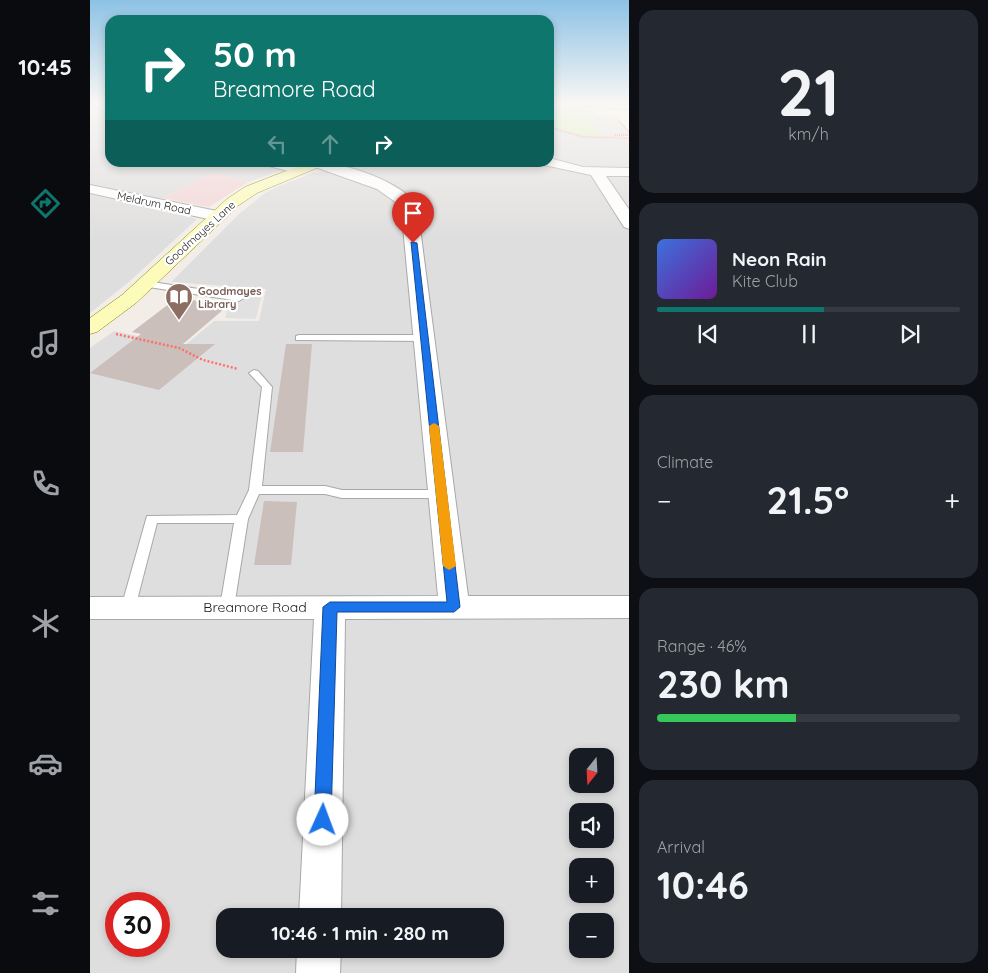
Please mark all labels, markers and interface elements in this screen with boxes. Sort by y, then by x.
text: 50 m [213,32,297,76]
icon: right [130,35,195,100]
text: 21 [777,51,840,132]
text: 10:45 [18,53,72,81]
text: Breamore Road [213,75,376,103]
text: km/h [788,124,829,144]
icon: left [263,130,291,158]
icon: ahead [316,130,344,158]
icon: right [369,130,397,158]
icon: directions [28,186,63,221]
street label: Meldrum Road [116,188,192,218]
pin [392,192,434,243]
street label: Goodmayes Lane [162,198,238,268]
icon: arrive [399,199,427,227]
text: Neon Rain [732,247,827,271]
text: Kite Club [732,271,798,291]
library icon: Goodmayes Library [164,282,194,321]
place label: Goodmayes Library [198,284,262,311]
icon: previous [694,320,722,348]
icon: pause [795,320,823,348]
icon: next [896,320,924,348]
icon: music [28,326,63,361]
text: Climate [657,452,713,472]
icon: phone [28,466,63,501]
text: 21.5° [767,476,849,524]
text: − [657,483,672,518]
text: + [944,483,960,518]
street label: Breamore Road [203,598,307,616]
icon: climate [28,606,63,641]
text: Range · 46% [657,636,747,656]
text: 230 km [657,660,790,708]
icon: car [28,746,63,781]
north arrow [569,748,614,792]
map controls [569,748,614,958]
position arrow [296,793,348,845]
button: sound [569,803,614,848]
text: Arrival [657,837,705,857]
button: + [569,858,614,903]
text: 10:46 [657,861,749,909]
icon: filters [28,886,63,921]
speed limit sign: 30 [105,892,170,957]
button: − [569,913,614,958]
text: 10:46 · 1 min · 280 m [271,921,449,945]

